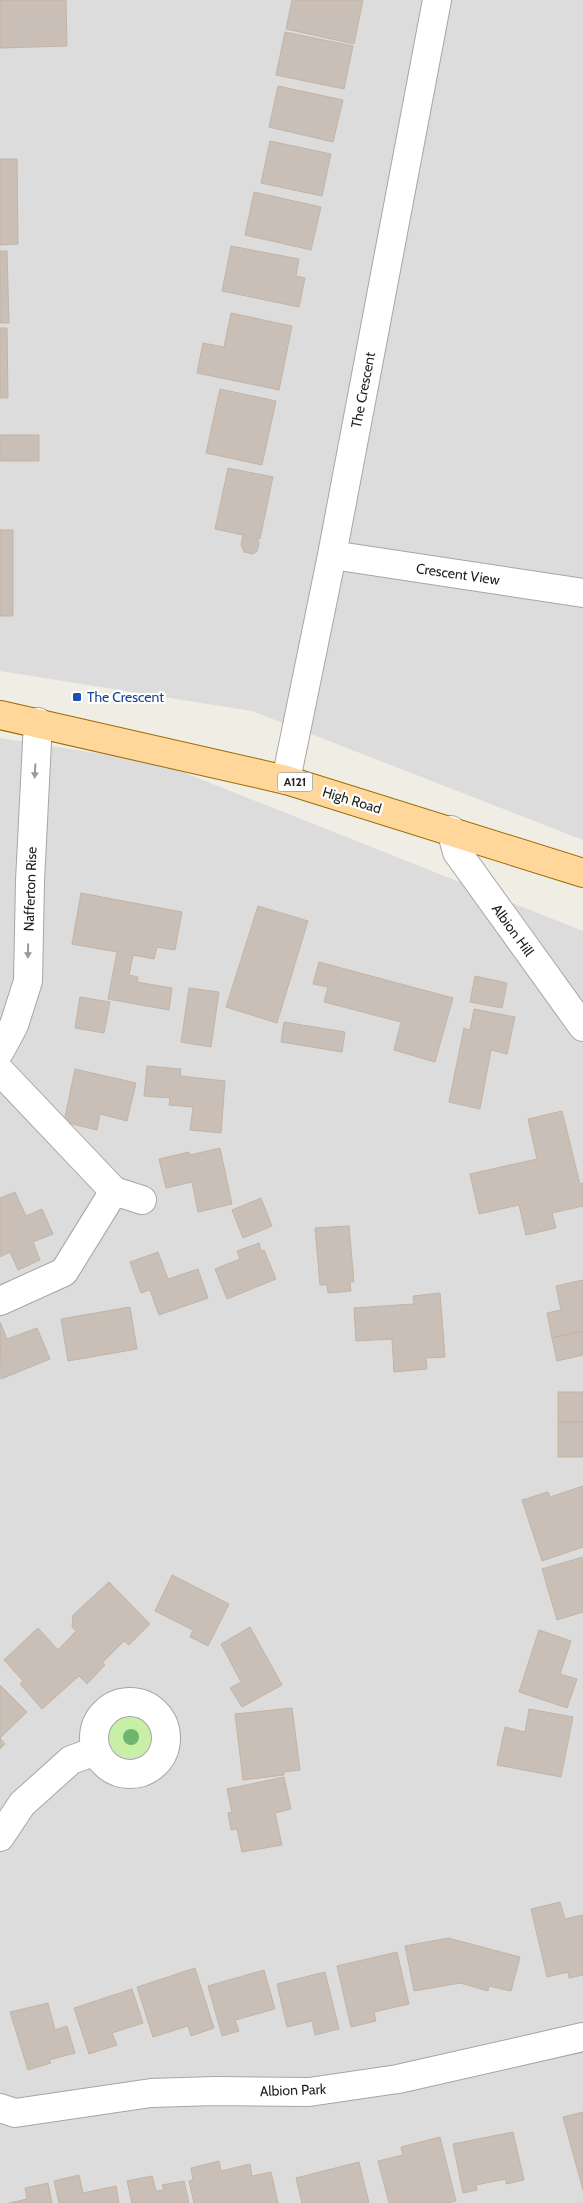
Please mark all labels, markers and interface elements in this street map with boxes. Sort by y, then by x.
street label: The Crescent [347,350,379,429]
street label: Crescent View [415,559,501,589]
place label: The Crescent [87,688,164,706]
marker: The Crescent [71,691,83,703]
one-way arrow [31,763,39,779]
road number: A121 [278,772,312,792]
street label: High Road [320,783,384,817]
street label: Nafferton Rise [20,846,40,932]
street label: Albion Hill [488,900,538,960]
one-way arrow [24,943,32,959]
street label: Albion Park [259,2080,327,2100]

